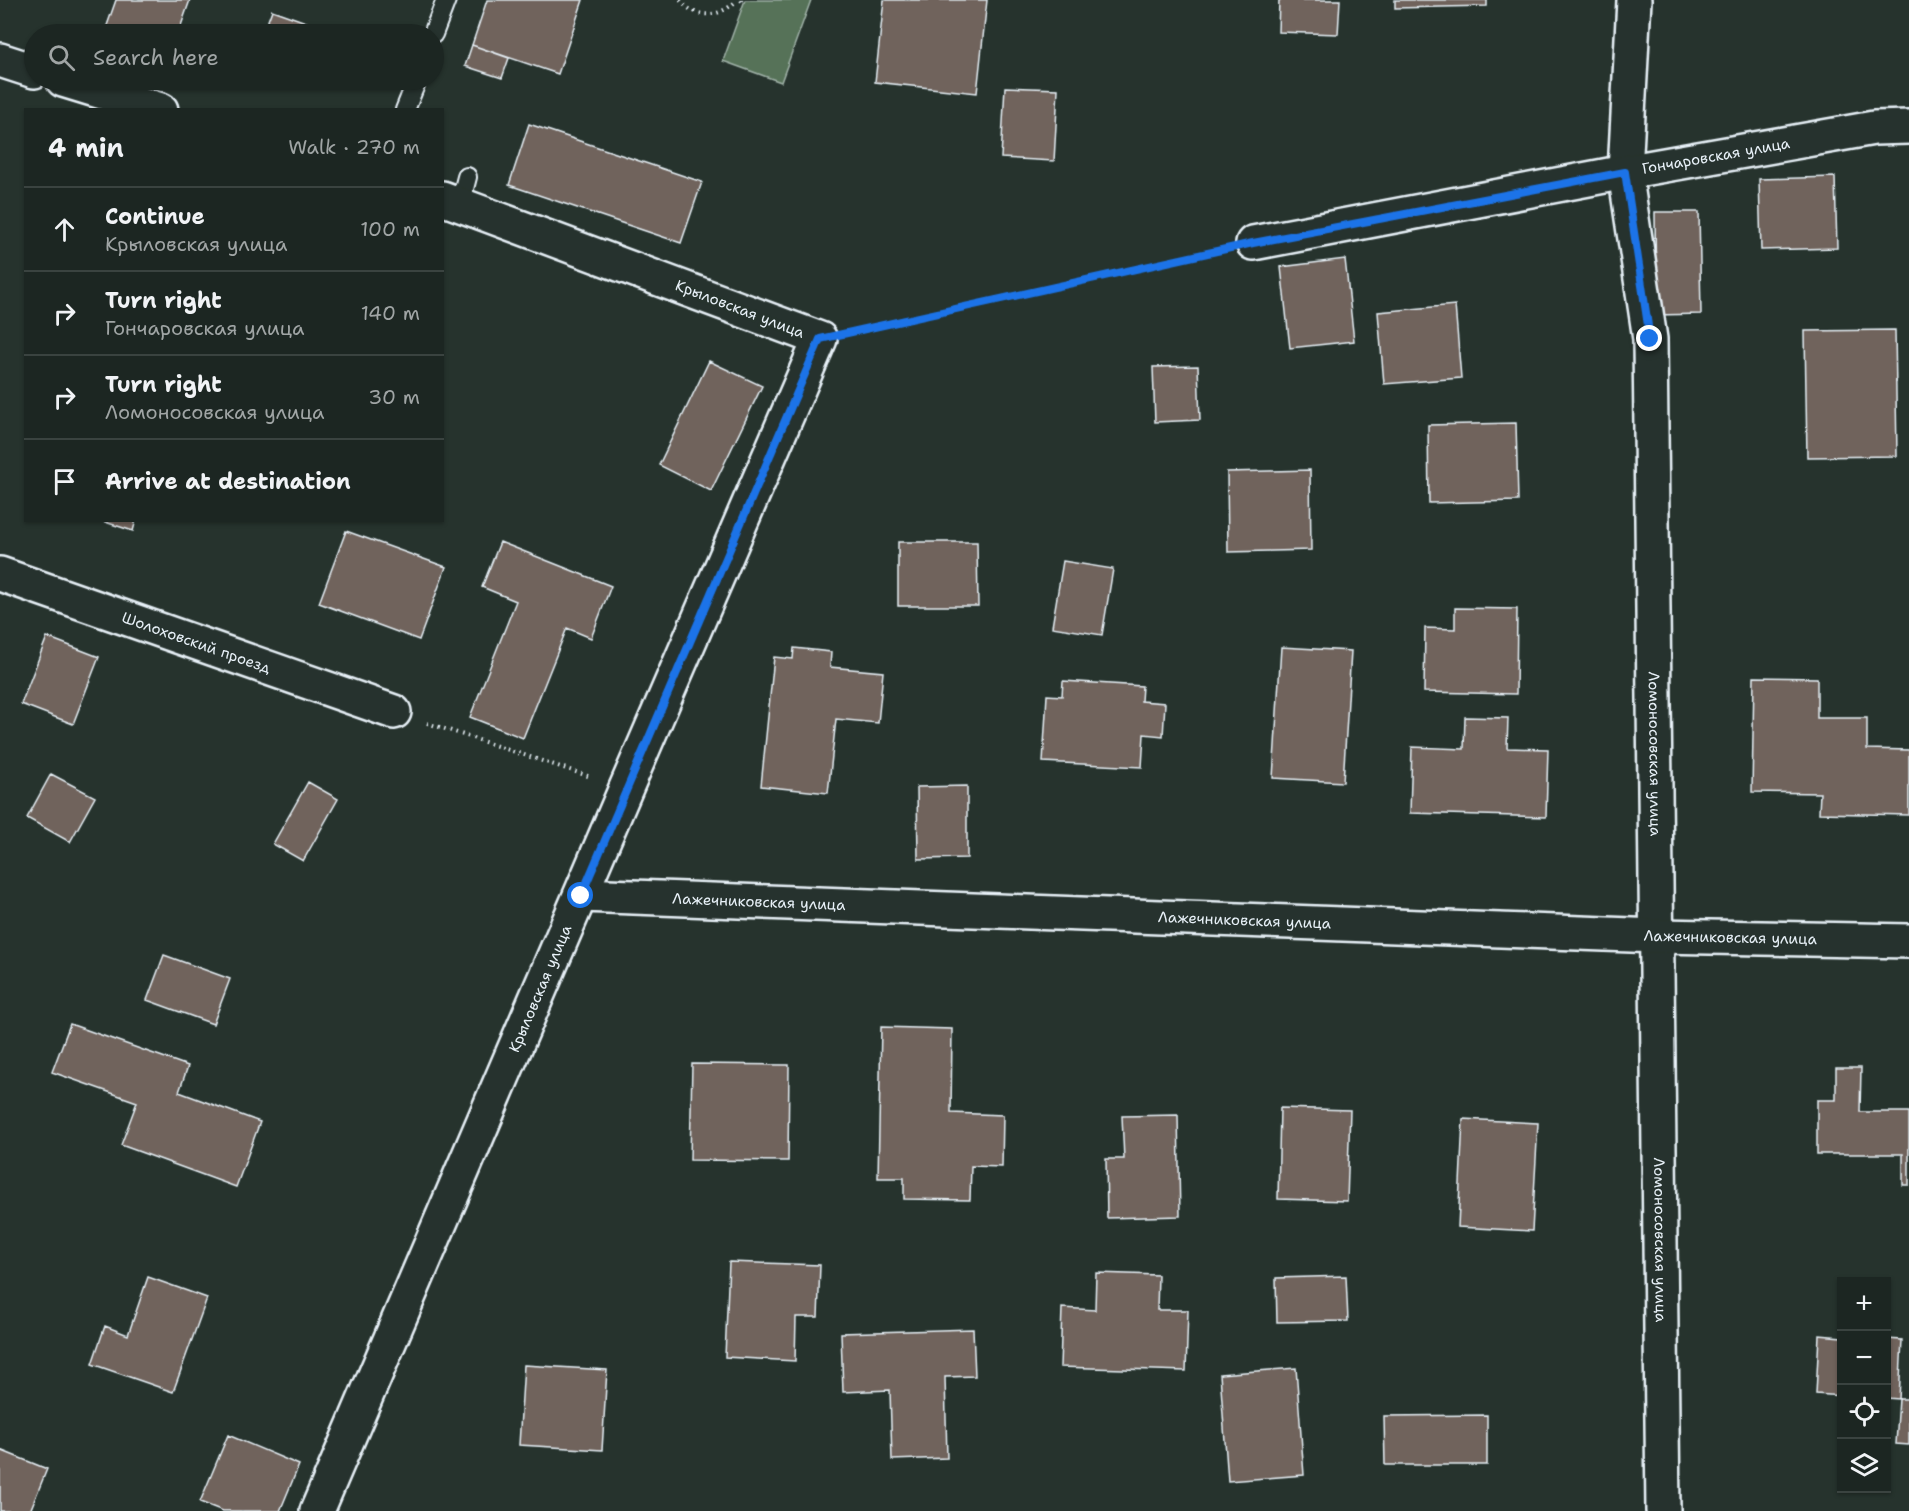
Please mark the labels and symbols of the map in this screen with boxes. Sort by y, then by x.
street label: Гончаровская улица [1640,133,1792,179]
street label: Крыловская улица [673,275,808,343]
route end [1636,325,1662,351]
street label: Шолоховский проезд [119,607,274,678]
street label: Ломоносовская улица [1644,671,1666,837]
route start [567,882,593,908]
street label: Лажечниковская улица [672,888,846,915]
street label: Лажечниковская улица [1158,907,1332,934]
street label: Крыловская улица [504,921,577,1056]
street label: Лажечниковская улица [1643,925,1818,949]
street label: Ломоносовская улица [1649,1157,1671,1323]

